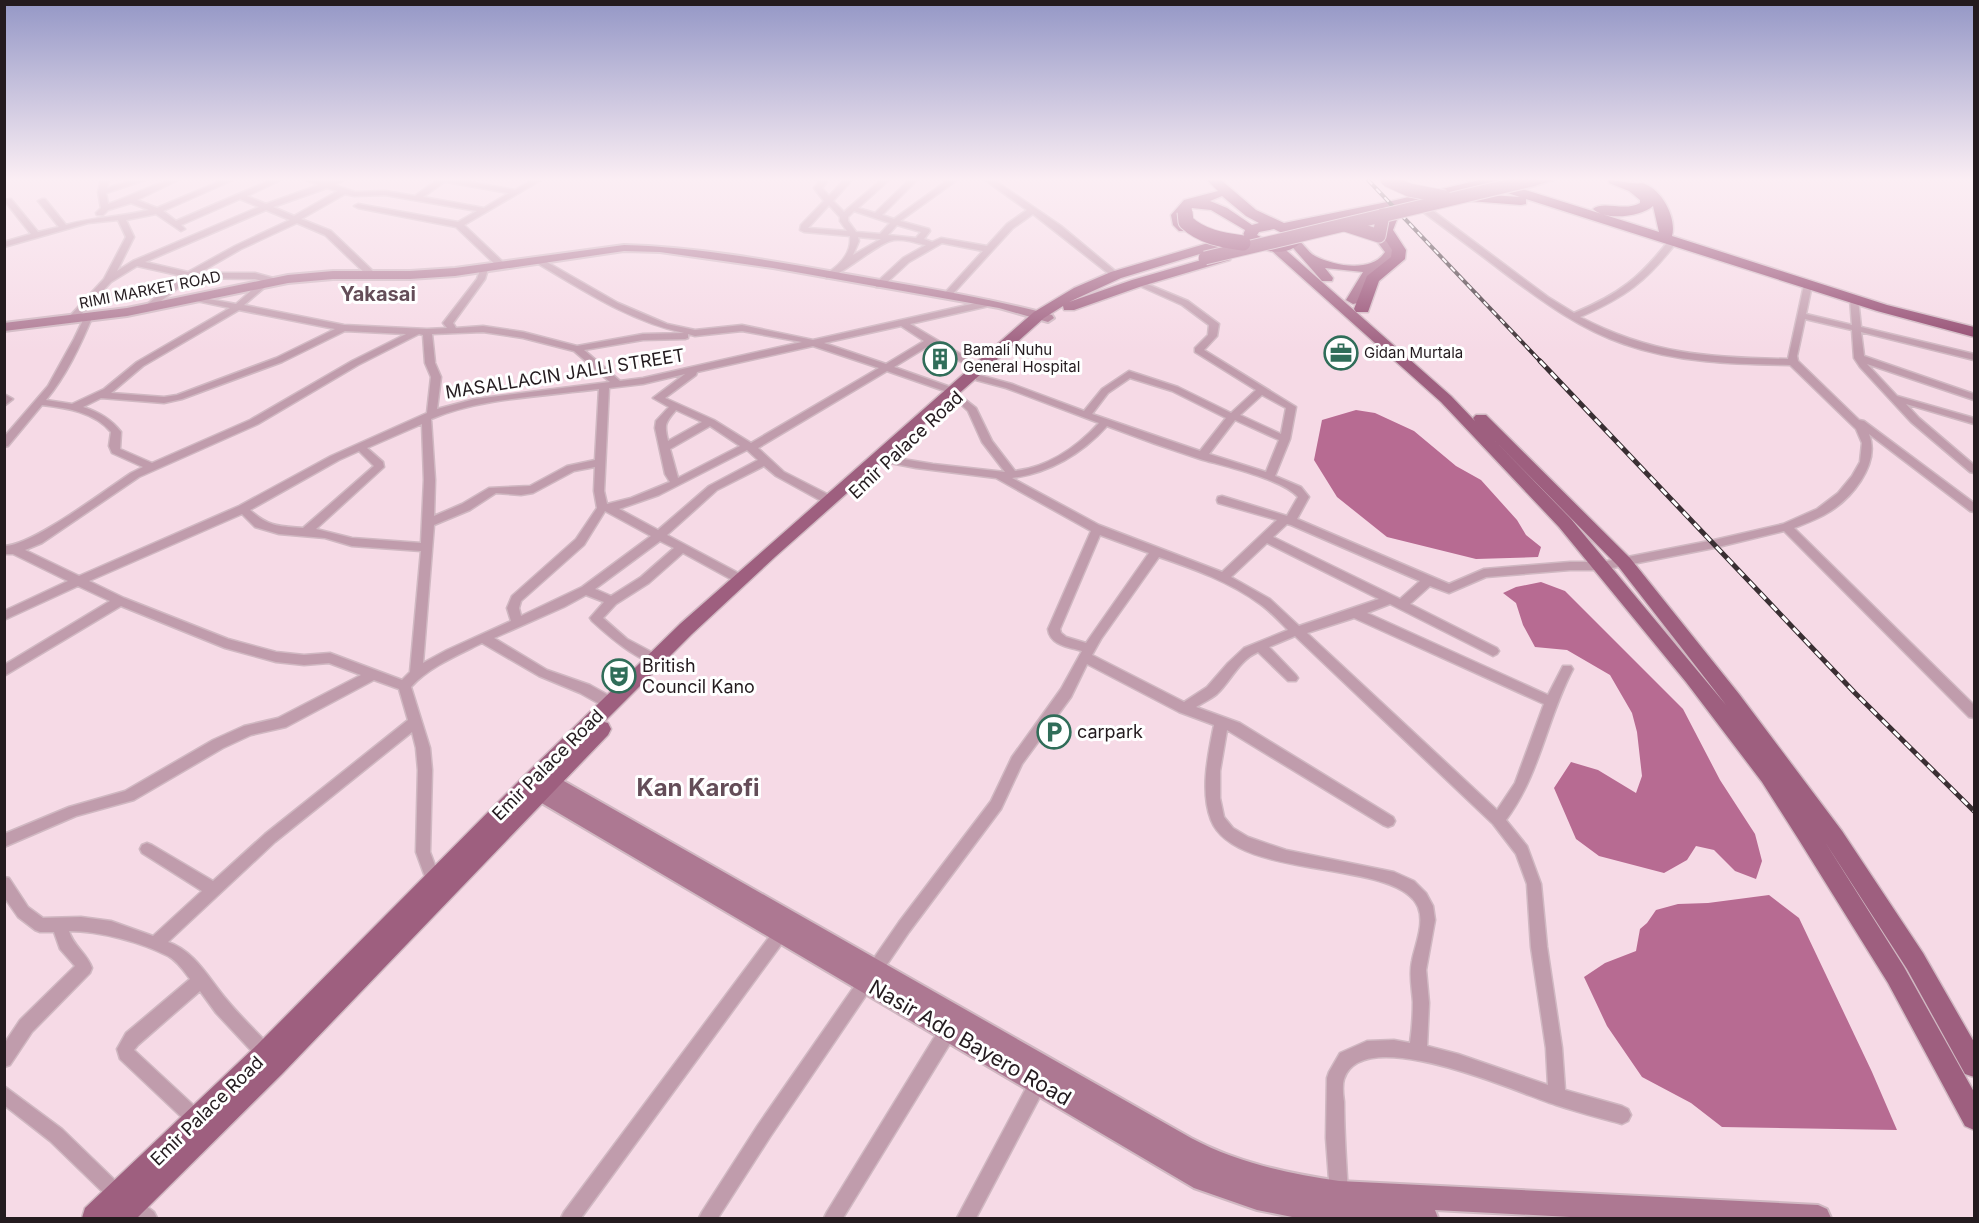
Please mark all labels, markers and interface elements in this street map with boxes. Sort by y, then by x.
street label: RIMI MARKET ROAD [78,266,222,313]
district label: Yakasai [340,282,416,306]
office icon: Gidan Murtala [1323,335,1359,371]
place label: Bamali Nuhu General Hospital [963,340,1080,376]
building icon: Bamali Nuhu General Hospital [922,341,958,377]
place label: Gidan Murtala [1364,343,1463,362]
street label: MASALLACIN JALLI STREET [444,344,686,403]
street label: Emir Palace Road [844,386,967,503]
place label: British Council Kano [642,655,755,697]
theatre icon: British Council Kano [601,658,637,694]
street label: Emir Palace Road [488,705,607,824]
parking icon: carpark [1036,714,1072,750]
place label: carpark [1077,721,1143,742]
district label: Kan Karofi [636,773,760,802]
street label: Nasir Ado Bayero Road [865,974,1076,1111]
street label: Emir Palace Road [146,1052,267,1170]

